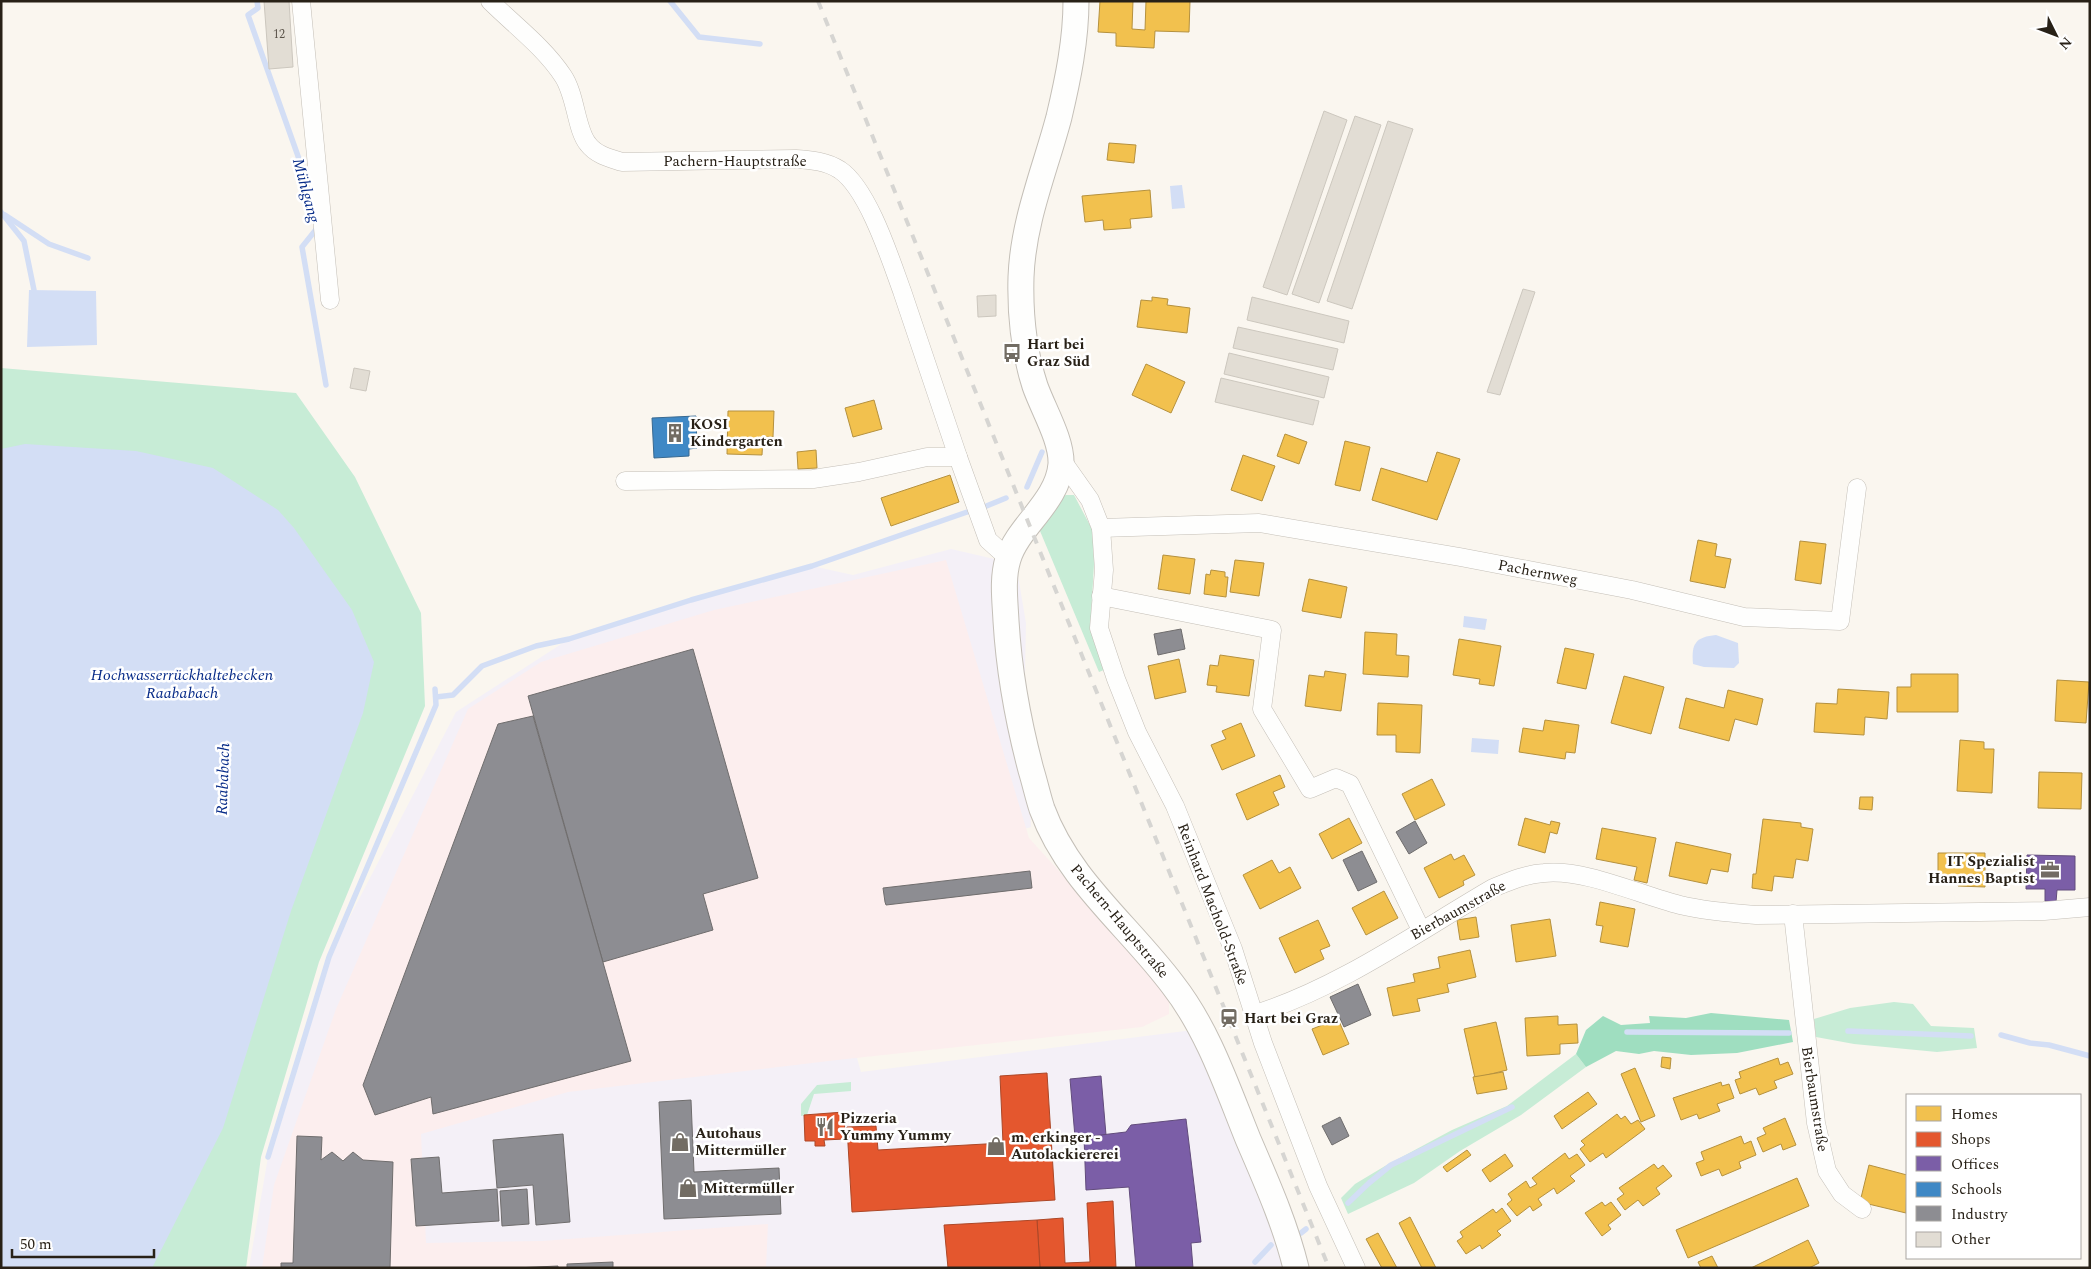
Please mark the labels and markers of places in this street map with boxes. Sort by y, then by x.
place label: Hart bei Graz Süd [1027,333,1090,373]
bus stop icon: Hart bei Graz Süd [1001,342,1023,364]
place label: KOSI Kindergarten [690,413,783,453]
building icon: KOSI Kindergarten [664,422,686,444]
place label: IT Spezialist Hannes Baptist [1928,850,2035,890]
office icon: IT Spezialist Hannes Baptist [2039,859,2061,881]
station icon: Hart bei Graz [1218,1007,1240,1029]
place label: Hart bei Graz [1244,1007,1338,1030]
place label: Pizzeria Yummy Yummy [840,1107,952,1147]
restaurant icon: Pizzeria Yummy Yummy [814,1116,836,1138]
place label: Autohaus Mittermüller [695,1122,787,1162]
place label: m. erkinger - Autolackiererei [1011,1126,1119,1166]
shop icon: Autohaus Mittermüller [669,1131,691,1153]
shop icon: m. erkinger - Autolackiererei [985,1135,1007,1157]
shop icon: Mittermüller [677,1177,699,1199]
place label: Mittermüller [703,1177,795,1200]

